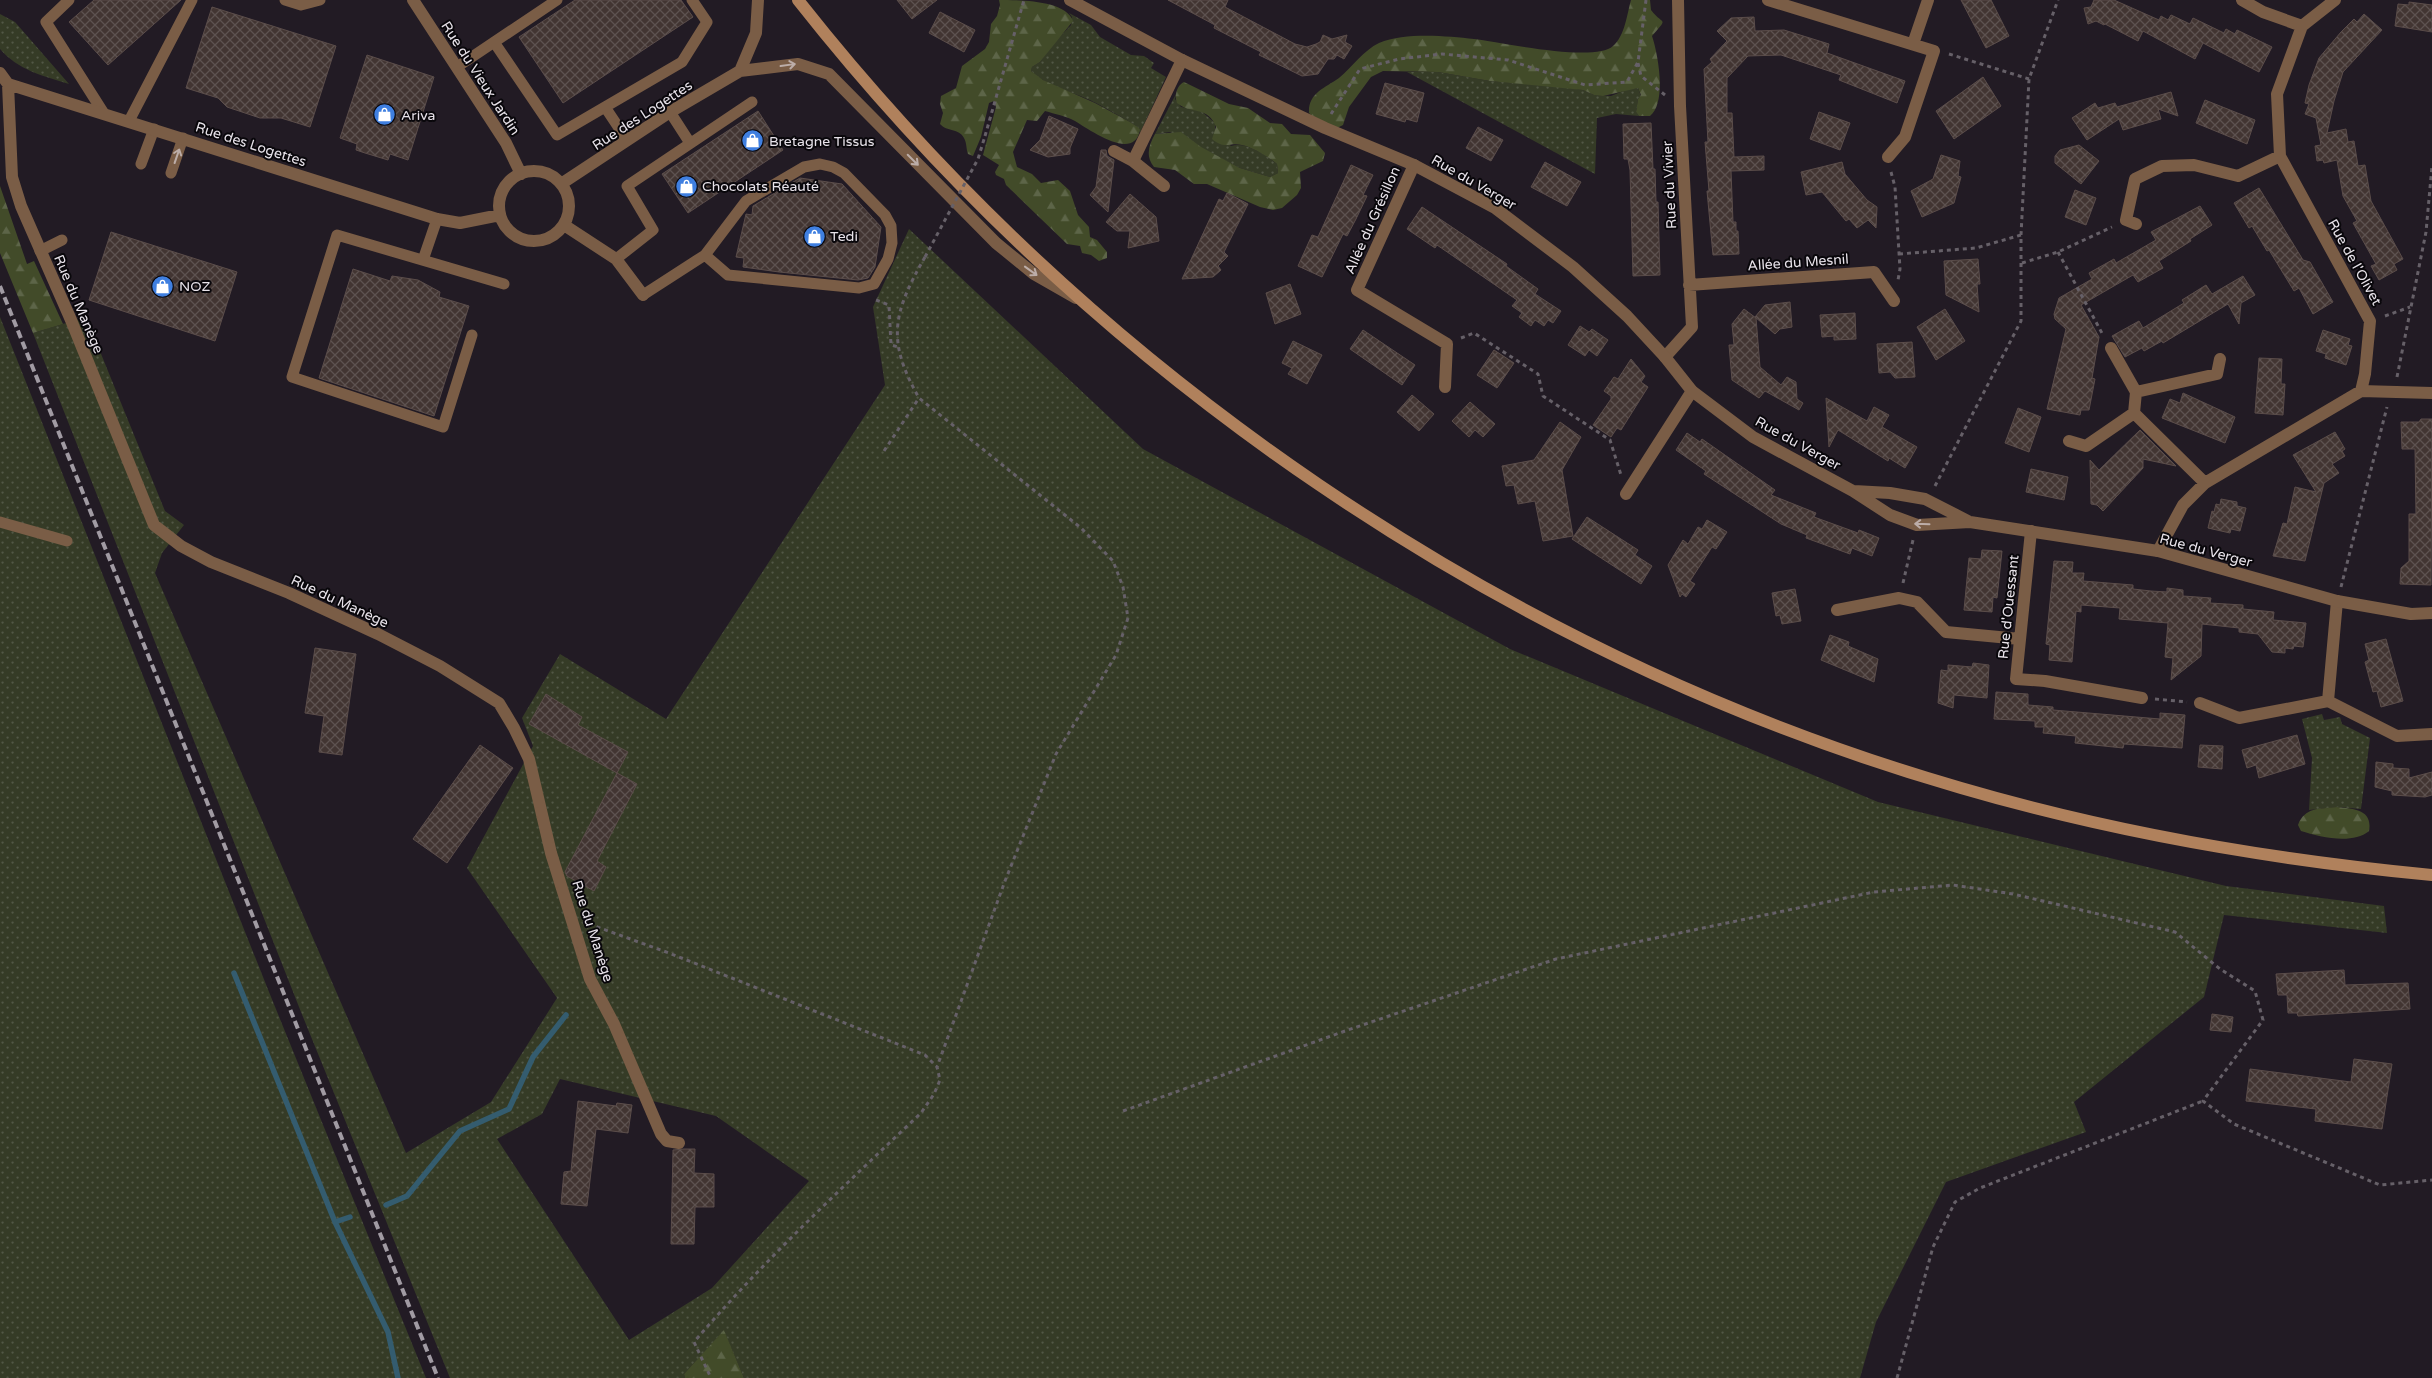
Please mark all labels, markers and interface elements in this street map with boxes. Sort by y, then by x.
street label: Rue du Vieux Jardin [438,18,524,138]
one-way arrow [780,60,796,70]
street label: Rue des Logettes [589,77,696,154]
shop icon: Ariva [373,103,397,127]
place label: Ariva [401,107,435,124]
street label: Rue des Logettes [193,119,309,171]
shop icon: Bretagne Tissus [741,129,765,153]
place label: Bretagne Tissus [769,133,875,150]
street label: Rue du Vivier [1659,140,1680,230]
one-way arrow [173,149,182,164]
street label: Rue du Verger [1428,151,1520,214]
one-way arrow [907,154,919,166]
street label: Allée du Grésillon [1341,164,1404,277]
shop icon: Chocolats Réauté [674,174,698,198]
place label: Chocolats Réauté [702,178,819,195]
street label: Rue de l'Olivet [2324,216,2386,309]
shop icon: Tedi [802,224,826,248]
place label: Tedi [830,228,858,245]
street label: Allée du Mesnil [1747,250,1849,275]
street label: Rue du Manège [50,252,107,356]
one-way arrow [1024,266,1038,276]
shop icon: NOZ [151,274,175,298]
place label: NOZ [179,278,211,295]
street label: Rue du Verger [1752,413,1844,474]
one-way arrow [1914,519,1930,529]
street label: Rue du Verger [2158,530,2255,571]
street label: Rue d'Ouessant [1995,553,2022,660]
street label: Rue du Manège [288,571,391,632]
street label: Rue du Manège [568,878,617,984]

